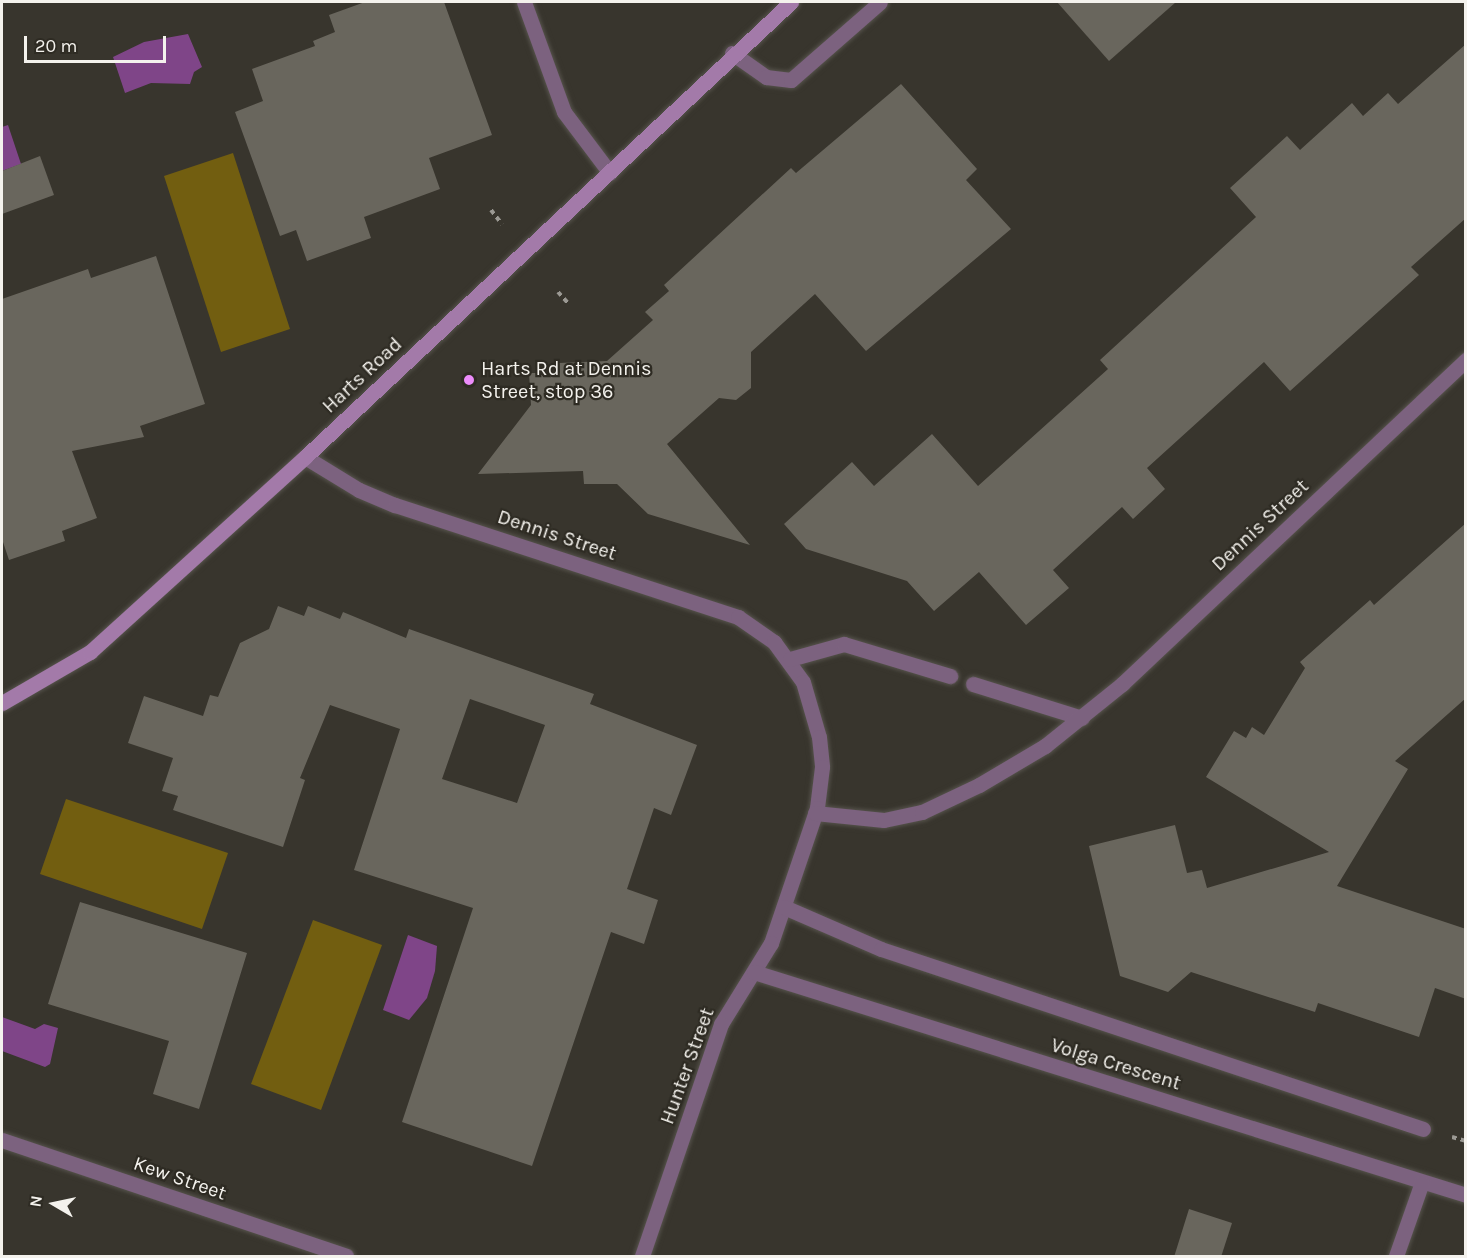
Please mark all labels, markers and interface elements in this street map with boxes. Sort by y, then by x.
scale bar [27,24,170,62]
text: 20 m [35,35,77,57]
street label: Harts Road [317,332,407,418]
place label: Harts Rd at Dennis Street, stop 36 [481,356,652,403]
marker: Harts Rd at Dennis Street, stop 36 [462,373,476,387]
street label: Dennis Street [1207,474,1313,576]
street label: Dennis Street [494,504,620,566]
street label: Hunter Street [655,1004,719,1128]
street label: Volga Crescent [1048,1033,1184,1095]
street label: Kew Street [130,1151,230,1205]
north arrow [24,1174,84,1234]
text: N [25,1194,46,1208]

